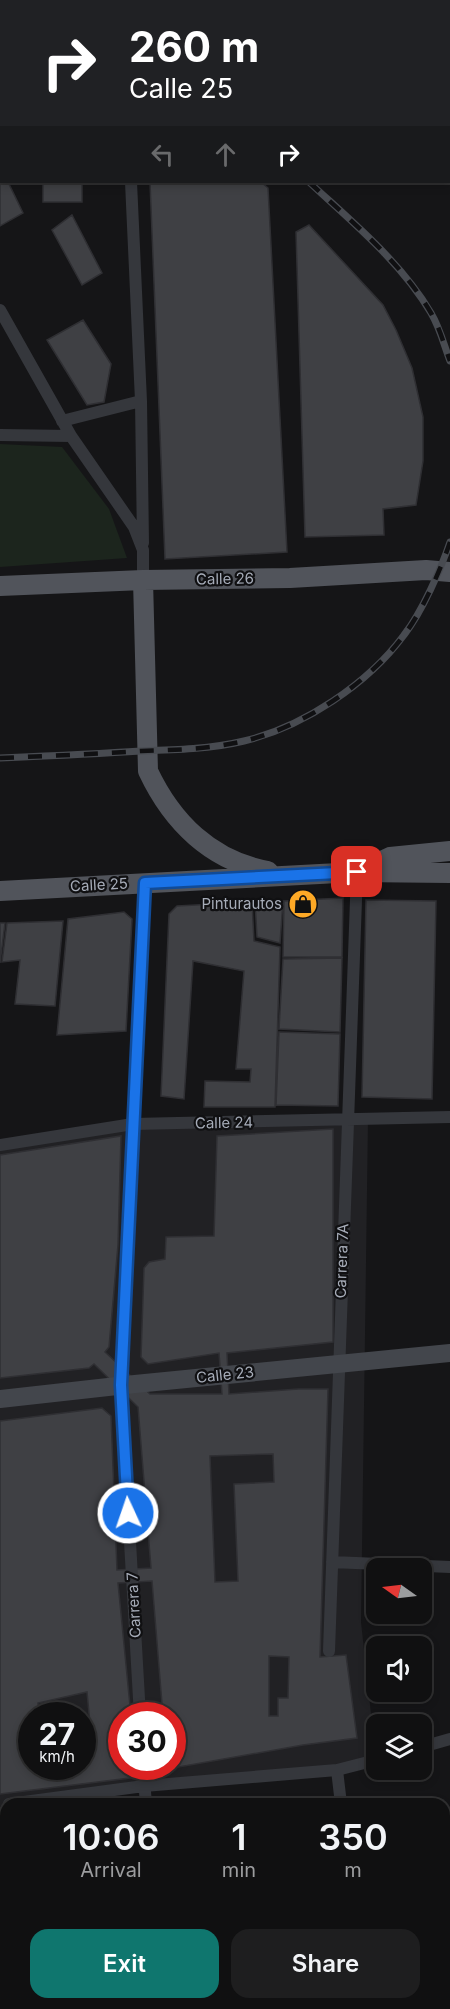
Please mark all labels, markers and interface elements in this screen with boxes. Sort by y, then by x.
text: 260 m [129,21,259,72]
icon: right [30,24,108,102]
text: Calle 25 [129,72,233,105]
icon: left [146,138,179,171]
icon: ahead [209,138,242,171]
icon: right [272,138,305,171]
street label: Calle 26 [196,568,254,589]
pin [331,846,382,897]
icon: arrive [340,855,373,888]
street label: Calle 25 [70,873,128,896]
shop icon: Pinturautos [287,888,319,920]
place label: Pinturautos [202,894,282,913]
street label: Calle 24 [195,1112,253,1133]
street label: Carrera 7A [331,1223,352,1299]
street label: Calle 23 [195,1362,255,1387]
position arrow [96,1481,160,1545]
north arrow [366,1558,432,1624]
map controls [366,1558,432,1780]
street label: Carrera 7 [122,1571,145,1639]
button: sound [366,1636,432,1702]
speed limit sign: 30 [108,1702,186,1780]
button: layers [366,1714,432,1780]
text: 27 [39,1716,75,1752]
text: km/h [39,1747,75,1766]
text: 10:06 [62,1815,160,1859]
text: 1 [231,1815,247,1859]
text: 350 [318,1815,388,1859]
text: Arrival [80,1858,142,1882]
text: min [222,1858,256,1882]
text: m [344,1858,362,1882]
button: Exit [30,1929,219,1998]
button: Share [231,1929,420,1998]

